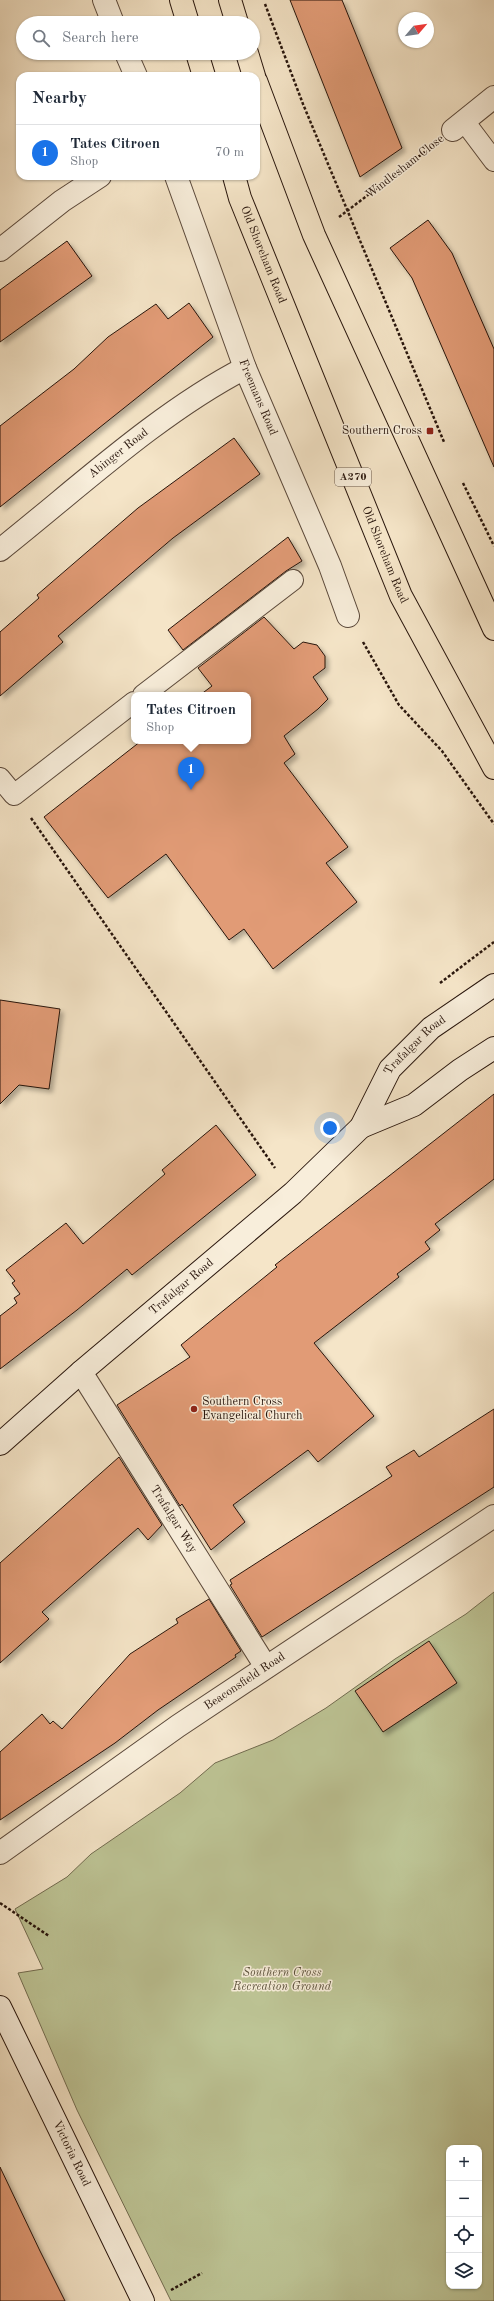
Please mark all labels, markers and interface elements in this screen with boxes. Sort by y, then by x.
north arrow [398,12,434,48]
search box [16,16,260,60]
icon: search [30,27,52,49]
text: Search here [62,31,139,46]
text: Nearby [32,90,87,107]
street label: Windlesham Close [364,133,447,201]
text: Tates Citroen [70,137,160,152]
text: 1 [41,146,49,159]
text: 70 m [215,146,244,159]
text: Shop [70,155,98,168]
street label: Old Shoreham Road [238,204,288,305]
street label: Freemans Road [236,358,279,437]
place label: Southern Cross [342,425,422,437]
street label: Abinger Road [87,426,151,481]
marker: Southern Cross [425,426,435,436]
road number: A270 [335,468,371,486]
street label: Old Shoreham Road [359,505,410,606]
popup [131,692,251,744]
text: Tates Citroen [146,703,236,718]
text: Shop [146,721,174,734]
pin: 1 [178,757,204,790]
street label: Trafalgar Road [382,1014,448,1077]
your location [320,1118,340,1138]
street label: Trafalgar Road [147,1257,216,1317]
place label: Southern Cross Evangelical Church [202,1396,303,1422]
marker: Southern Cross Evangelical Church [189,1404,199,1414]
street label: Trafalgar Way [148,1483,199,1556]
street label: Beaconsfield Road [202,1650,287,1713]
park label: Southern Cross Recreation Ground [232,1967,332,1993]
street label: Victoria Road [50,2119,92,2188]
map controls [446,2145,482,2289]
button: + [446,2145,482,2181]
button: − [446,2181,482,2217]
button: locate [446,2217,482,2253]
button: layers [446,2253,482,2289]

